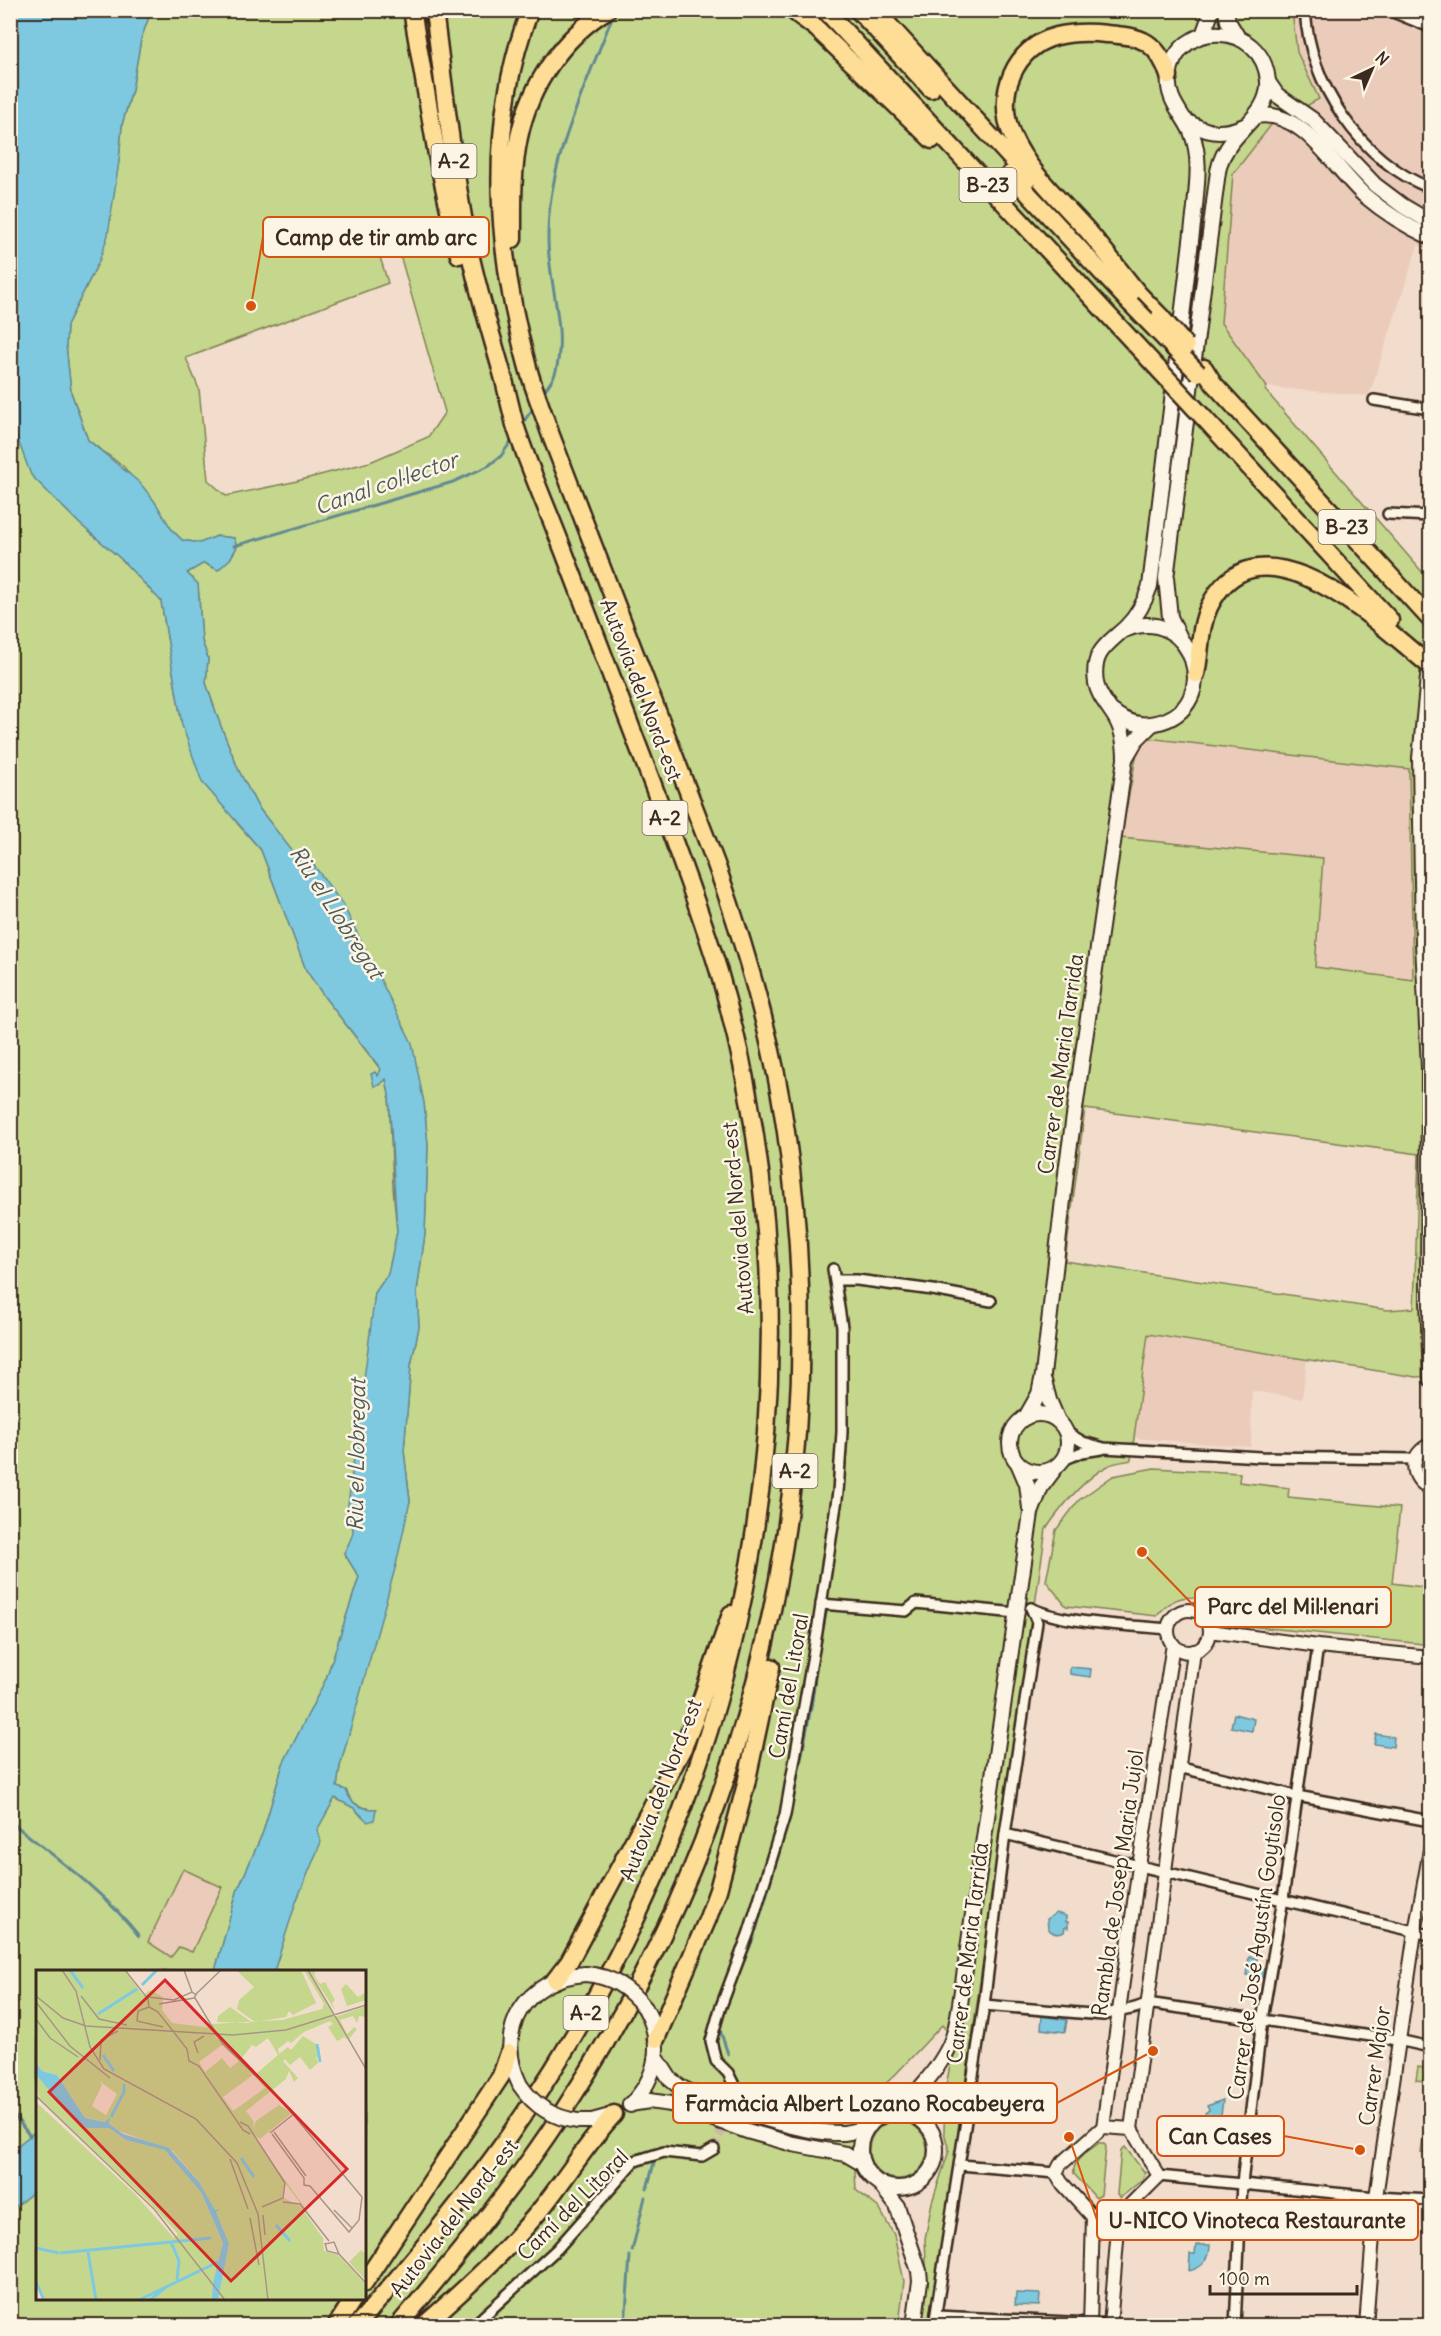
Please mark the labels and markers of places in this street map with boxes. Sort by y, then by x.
callout: Camp de tir amb arc [263,217,489,257]
callout: Parc del Mil·lenari [1195,1587,1391,1627]
callout: Farmàcia Albert Lozano Rocabeyera [673,2083,1057,2123]
callout: Can Cases [1157,2116,1284,2156]
callout: U-NICO Vinoteca Restaurante [1097,2200,1418,2240]

